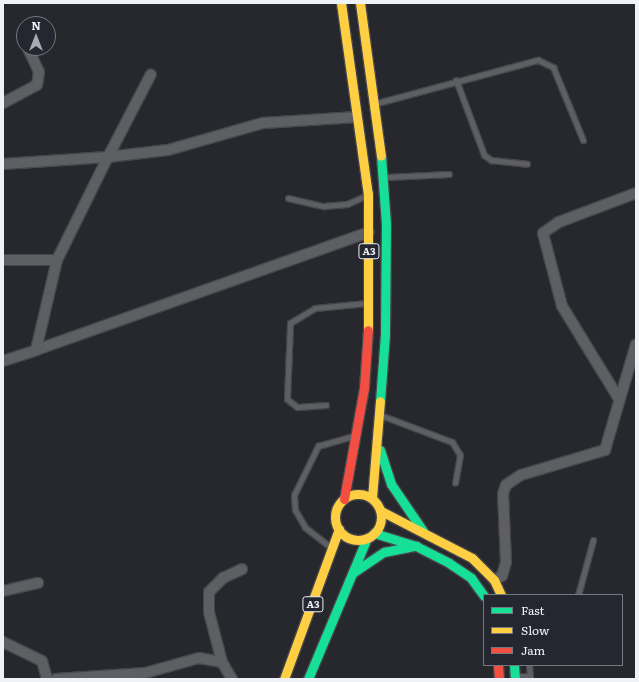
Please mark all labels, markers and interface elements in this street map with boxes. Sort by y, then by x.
north arrow [16,16,56,56]
text: N [31,17,41,33]
road number: A3 [358,243,380,259]
legend [483,594,623,666]
road number: A3 [302,596,324,612]
text: Fast [521,601,544,619]
text: Slow [521,621,549,639]
text: Jam [521,641,545,659]

